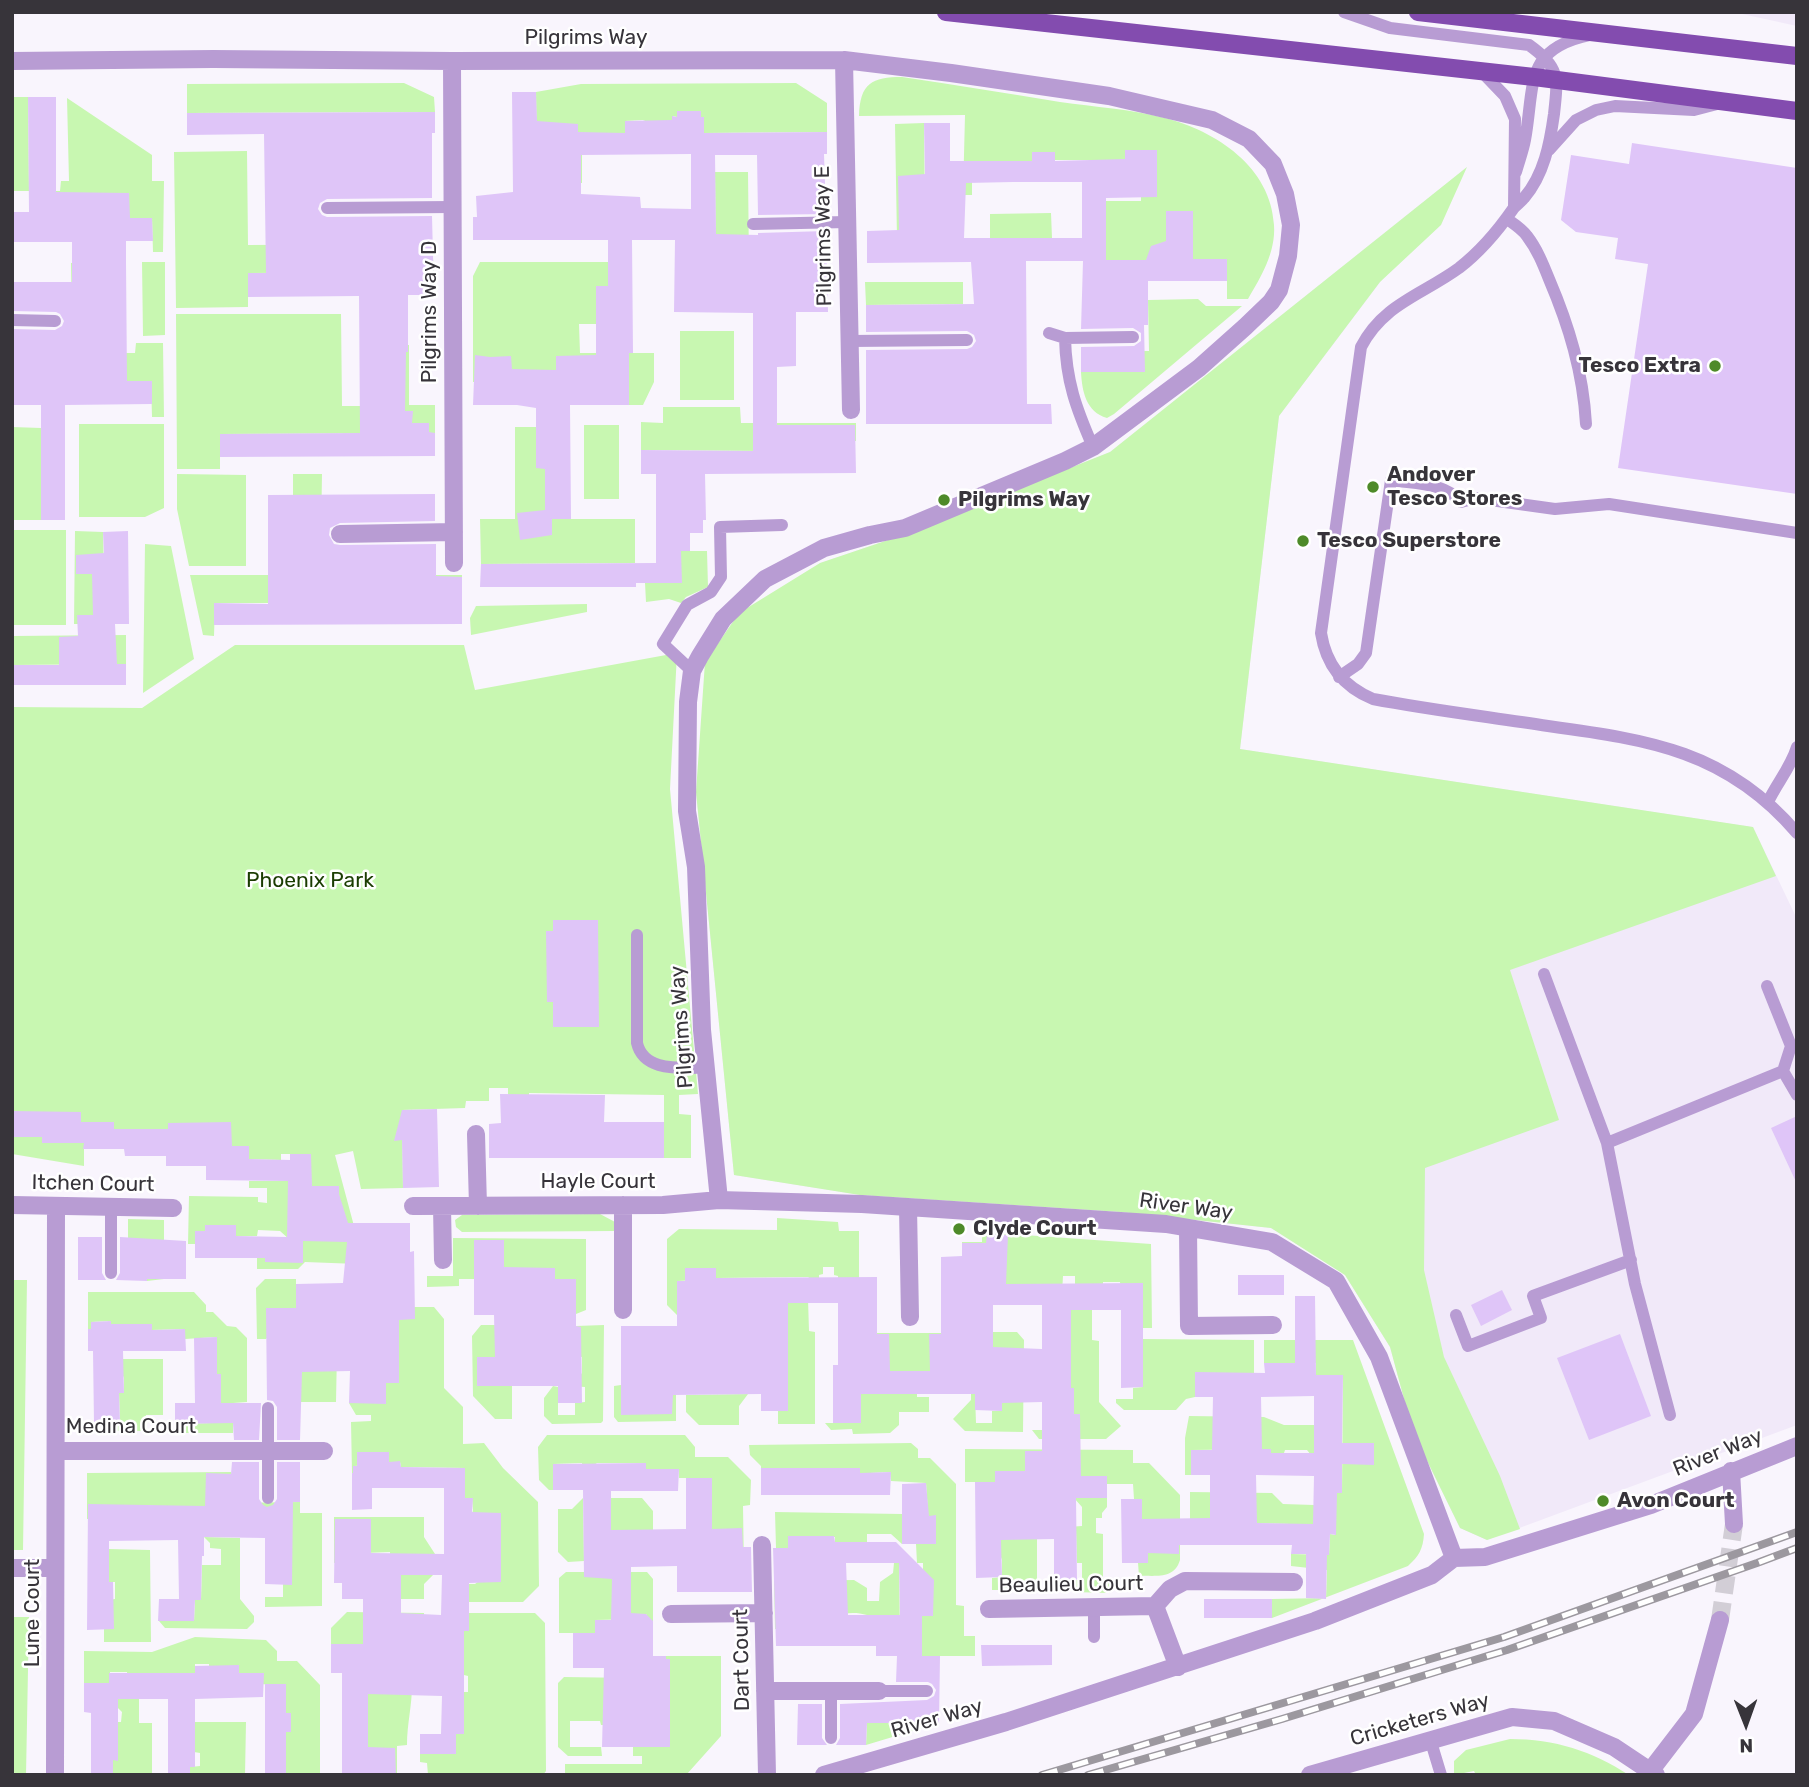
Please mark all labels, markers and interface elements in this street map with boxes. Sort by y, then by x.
street label: Pilgrims Way [524,25,648,51]
street label: Pilgrims Way E [810,165,838,307]
street label: Pilgrims Way D [417,241,443,383]
place label: Tesco Extra [1579,353,1701,379]
marker: Tesco Extra [1707,358,1723,374]
place label: Andover Tesco Stores [1387,462,1522,512]
marker: Andover Tesco Stores [1365,479,1381,495]
place label: Pilgrims Way [958,487,1090,513]
marker: Pilgrims Way [936,492,952,508]
place label: Tesco Superstore [1317,528,1501,554]
marker: Tesco Superstore [1295,533,1311,549]
park label: Phoenix Park [246,868,374,894]
street label: Pilgrims Way [665,965,699,1089]
street label: Hayle Court [541,1169,655,1195]
street label: Itchen Court [31,1170,155,1198]
street label: River Way [1138,1188,1234,1226]
place label: Clyde Court [973,1216,1096,1242]
marker: Clyde Court [951,1221,967,1237]
street label: Medina Court [66,1414,196,1440]
street label: River Way [1670,1424,1766,1482]
place label: Avon Court [1617,1488,1734,1514]
marker: Avon Court [1595,1493,1611,1509]
street label: Lune Court [20,1559,46,1667]
street label: Beaulieu Court [998,1571,1144,1599]
street label: Dart Court [729,1609,755,1711]
street label: Cricketers Way [1347,1688,1493,1752]
north arrow [1711,1689,1781,1759]
street label: River Way [888,1694,986,1744]
text: N [1739,1734,1753,1757]

